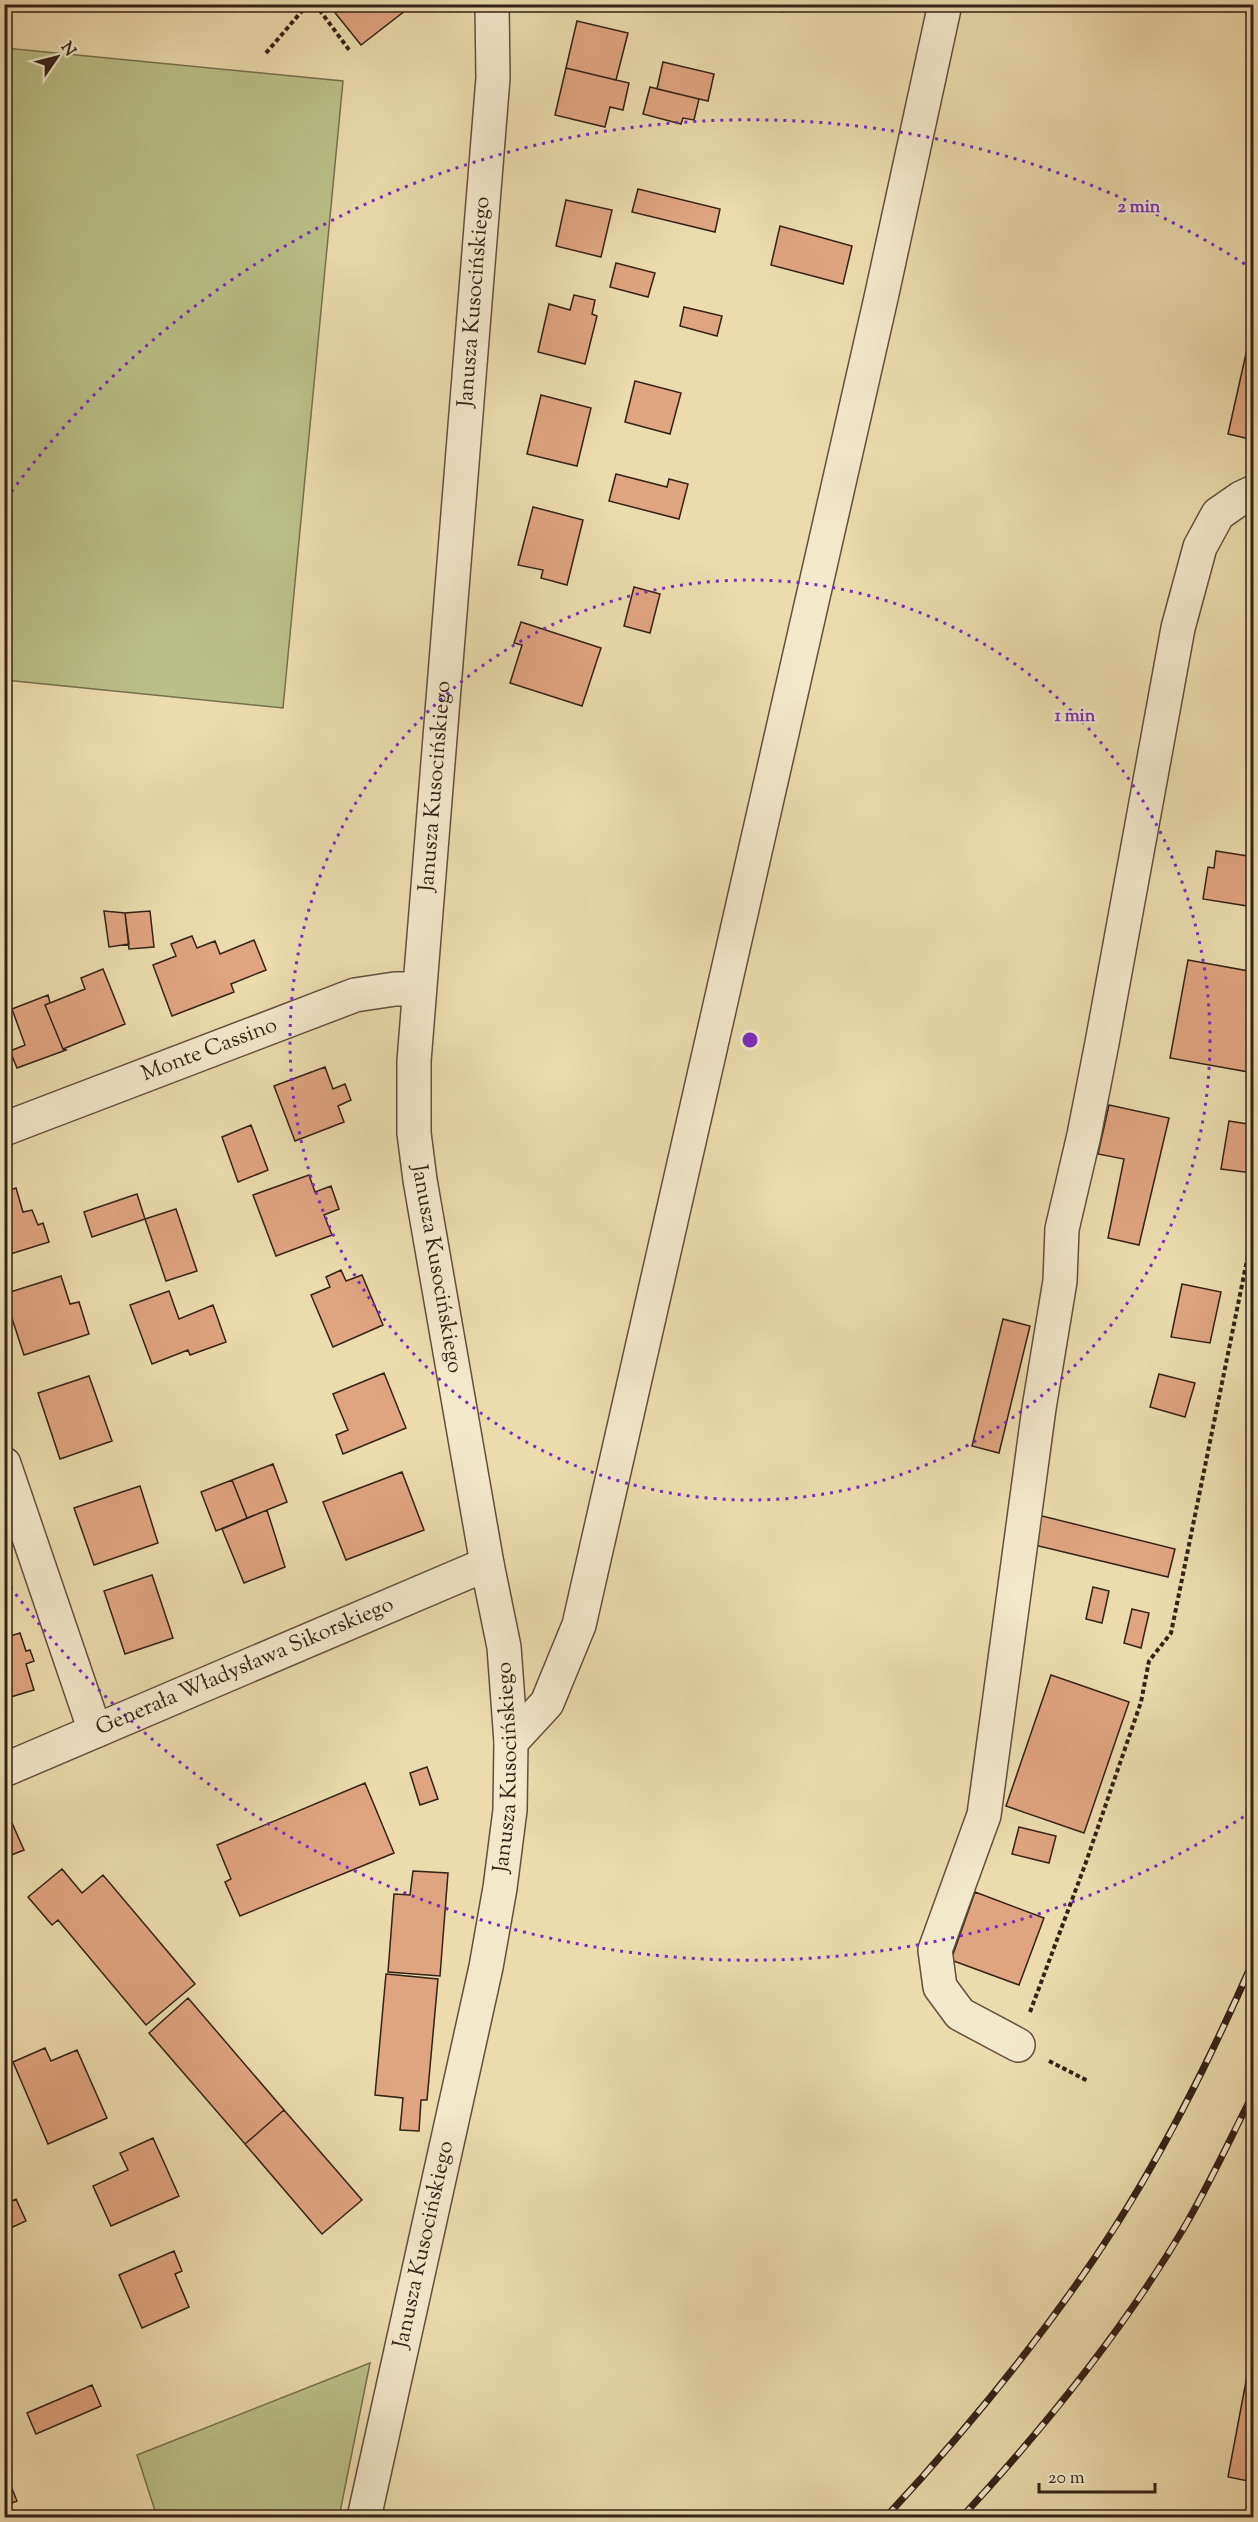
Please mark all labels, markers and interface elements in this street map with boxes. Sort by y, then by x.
north arrow [27,27,87,87]
text: N [54,38,80,62]
street label: Janusza Kusocińskiego [451,195,499,409]
text: 2 min [1118,195,1161,221]
street label: Janusza Kusocińskiego [412,680,460,894]
text: 1 min [1055,704,1096,730]
street label: Monte Cassino [137,1010,282,1091]
centre of rings [740,1030,760,1050]
street label: Janusza Kusocińskiego [402,1161,470,1376]
street label: Generała Władysława Sikorskiego [91,1589,399,1745]
street label: Janusza Kusocińskiego [486,1661,527,1875]
street label: Janusza Kusocińskiego [386,2138,463,2352]
scale bar [1039,2456,1154,2494]
text: 20 m [1048,2466,1085,2492]

